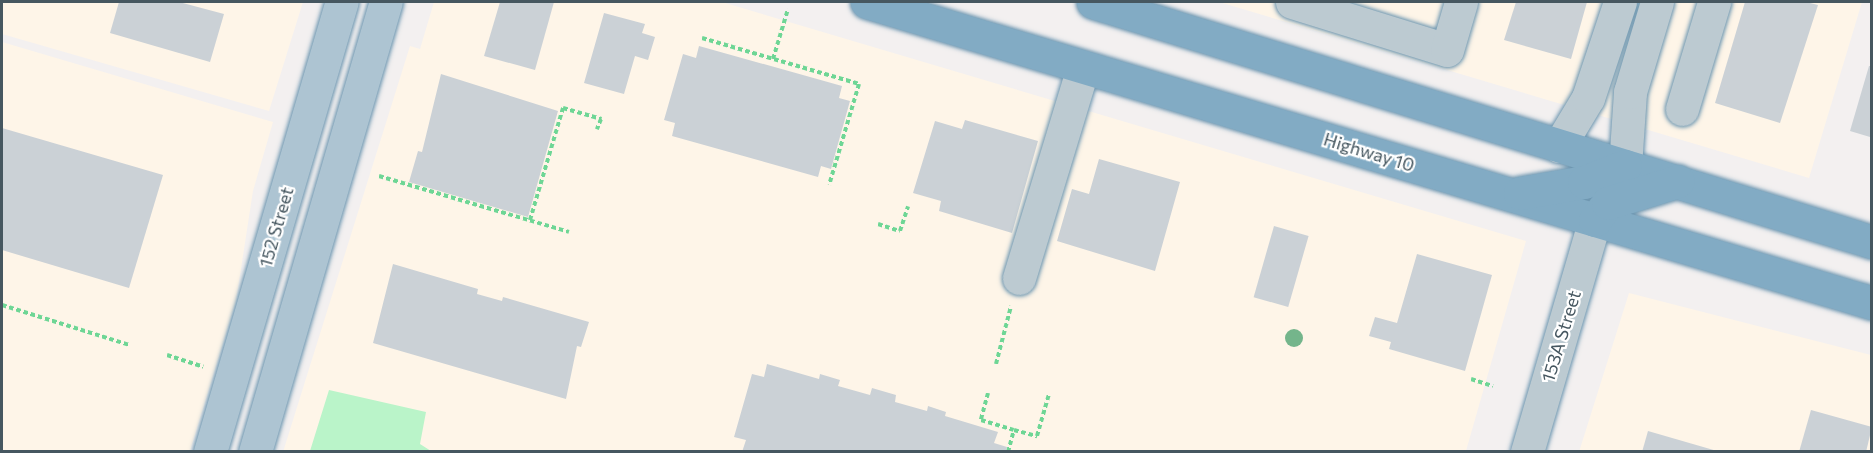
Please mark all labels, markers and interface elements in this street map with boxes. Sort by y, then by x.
street label: Highway 10 [1321,128,1417,176]
street label: 152 Street [254,184,298,270]
street label: 153A Street [1537,288,1585,384]

